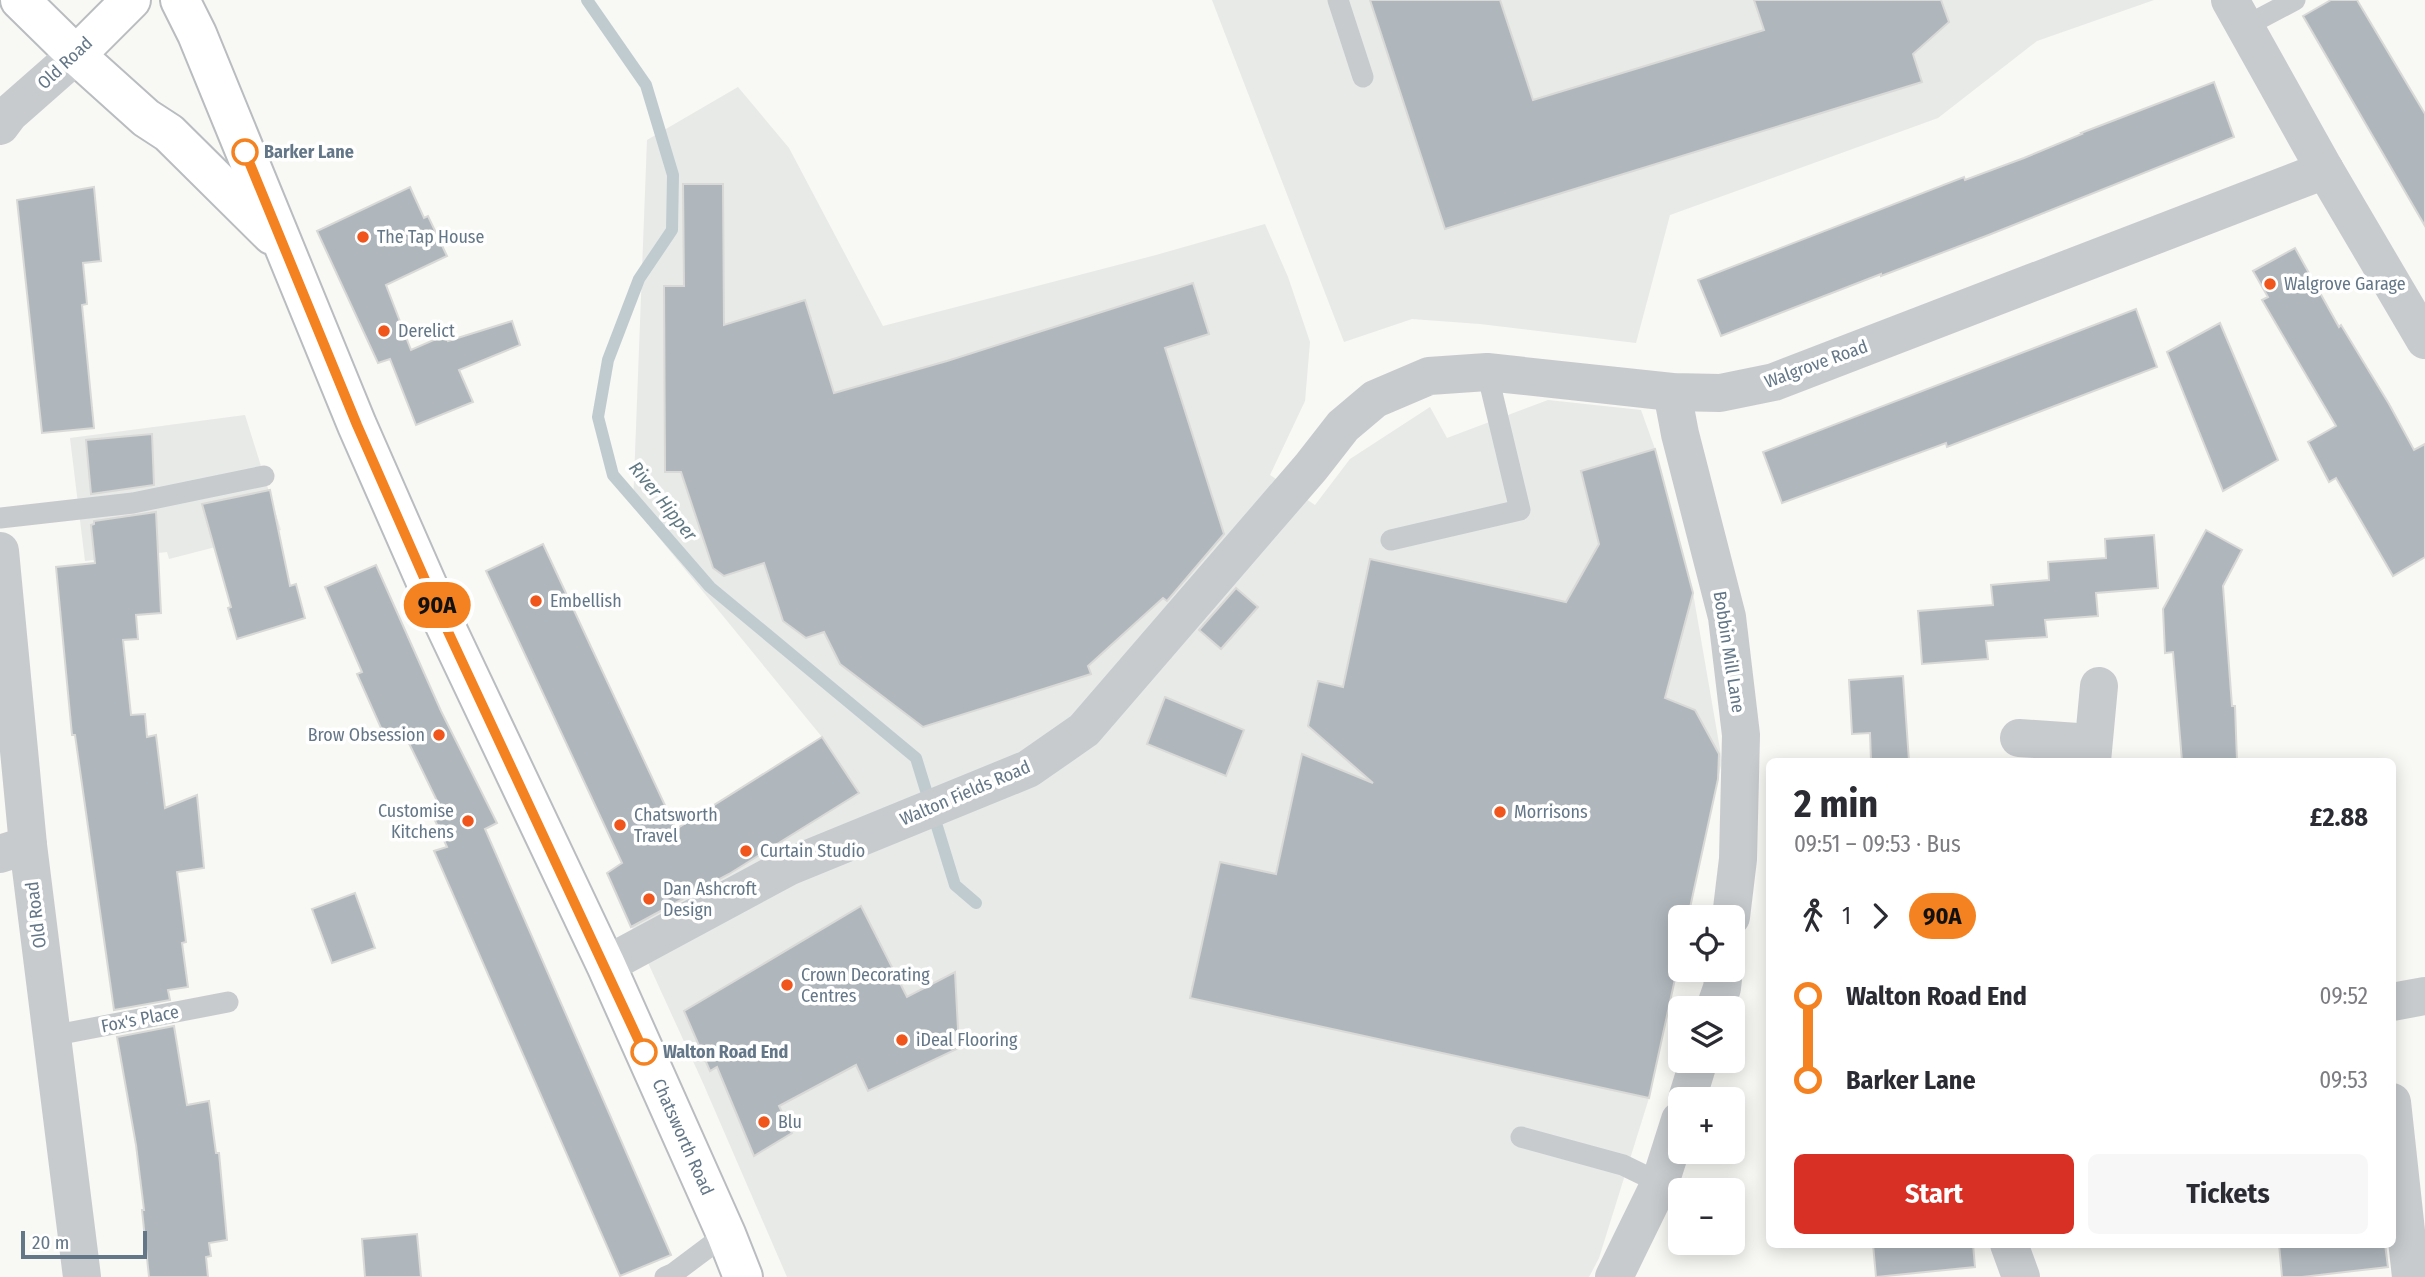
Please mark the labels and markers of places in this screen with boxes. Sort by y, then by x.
marker: Barker Lane [232,139,258,165]
place label: Barker Lane [264,141,354,163]
place label: The Tap House [377,226,484,248]
marker: The Tap House [355,229,371,245]
place label: Walgrove Garage [2284,273,2406,295]
marker: Walgrove Garage [2262,276,2278,292]
place label: Derelict [398,320,455,342]
marker: Derelict [376,323,392,339]
place label: Embellish [550,590,622,612]
marker: Embellish [528,593,544,609]
place label: Brow Obsession [308,724,425,746]
marker: Brow Obsession [431,727,447,743]
place label: Customise Kitchens [378,800,454,843]
place label: Morrisons [1514,801,1588,823]
place label: Chatsworth Travel [634,804,718,847]
marker: Morrisons [1492,804,1508,820]
marker: Customise Kitchens [460,813,476,829]
marker: Chatsworth Travel [612,817,628,833]
place label: Curtain Studio [760,840,865,862]
marker: Curtain Studio [738,843,754,859]
place label: Dan Ashcroft Design [663,878,757,921]
marker: Dan Ashcroft Design [641,891,657,907]
place label: Crown Decorating Centres [801,964,930,1007]
marker: Crown Decorating Centres [779,977,795,993]
place label: iDeal Flooring [916,1029,1018,1051]
marker: iDeal Flooring [894,1032,910,1048]
marker: Walton Road End [631,1039,657,1065]
place label: Walton Road End [663,1041,788,1063]
place label: Blu [778,1111,802,1133]
marker: Blu [756,1114,772,1130]

